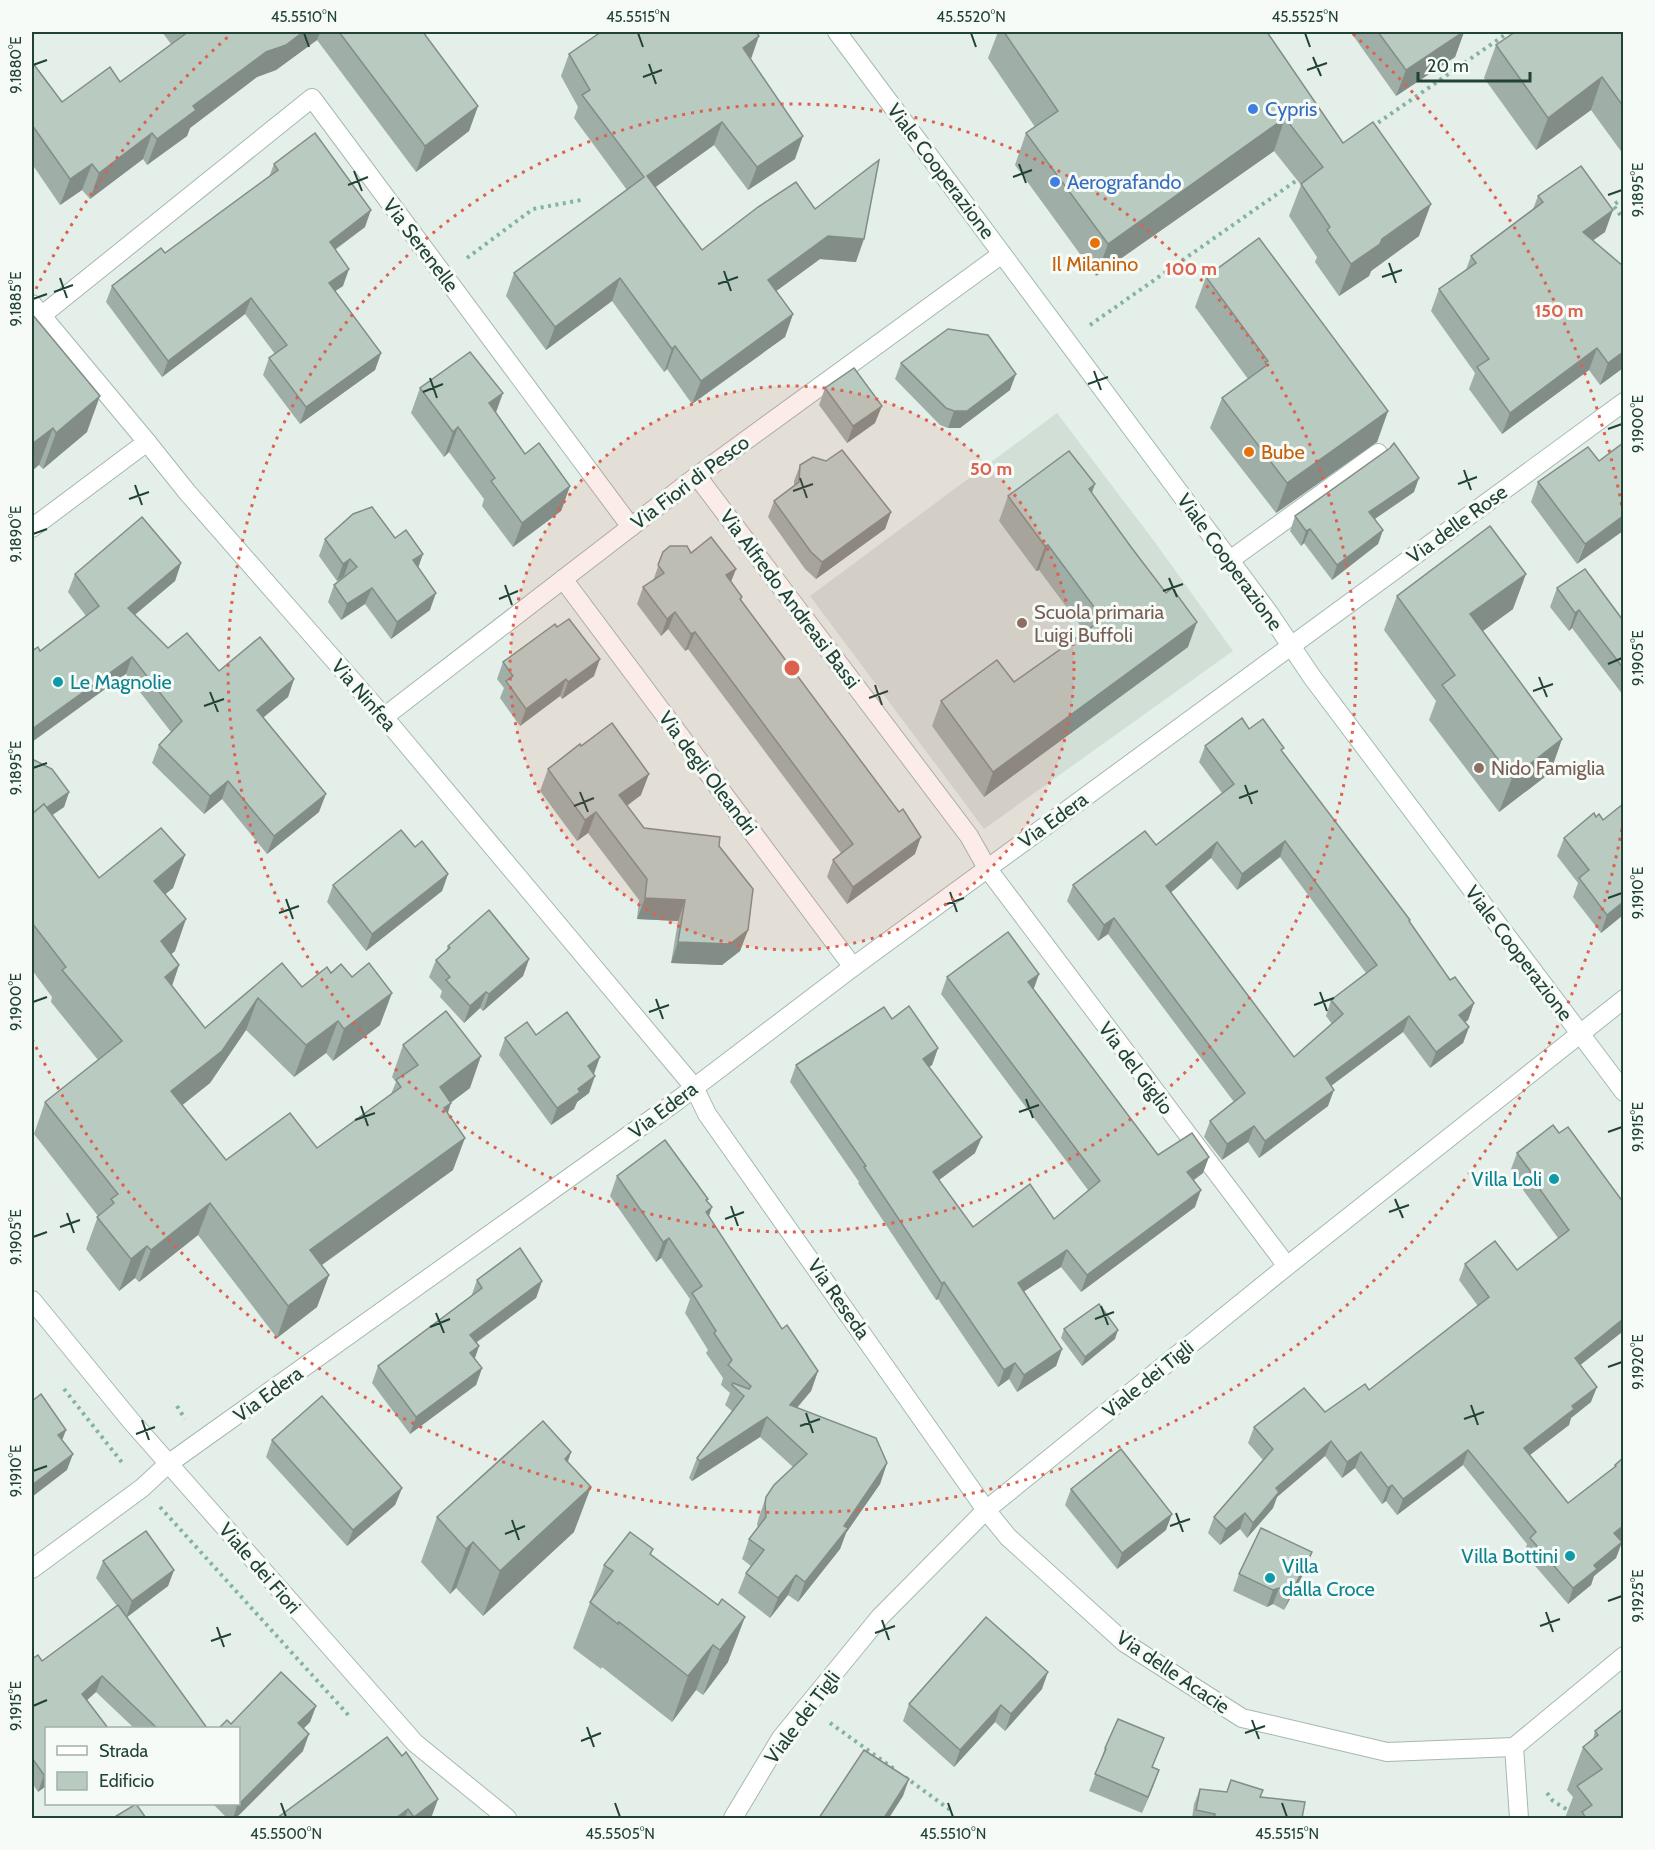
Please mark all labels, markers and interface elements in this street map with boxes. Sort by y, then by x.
text: 45.5510°N [271,8,337,26]
text: 45.5515°N [606,8,670,26]
text: 45.5520°N [936,8,1006,26]
text: 45.5525°N [1271,8,1339,26]
text: 9.1880°E [7,36,25,94]
scale bar [1418,45,1530,83]
text: 20 m [1427,55,1469,77]
place label: Cypris [1265,97,1317,121]
street label: Viale Cooperazione [882,98,1000,244]
marker: Cypris [1246,102,1260,116]
text: 9.1895°E [1629,163,1647,217]
place label: Aerografando [1067,170,1181,194]
marker: Aerografando [1048,175,1062,189]
street label: Via Serenelle [378,194,464,296]
marker: Il Milanino [1088,236,1102,250]
place label: Il Milanino [1052,252,1138,276]
text: 100 m [1165,258,1217,280]
text: 9.1885°E [7,272,25,326]
text: 150 m [1535,300,1583,322]
text: 9.1900°E [1629,395,1647,453]
street label: Via Fiori di Pesco [626,430,754,534]
place label: Bube [1261,440,1305,464]
marker: Bube [1242,445,1256,459]
text: 50 m [970,458,1012,480]
street label: Via delle Rose [1402,480,1512,568]
street label: Viale Cooperazione [1172,489,1288,635]
street label: Via Alfredo Andreasi Bassi [715,505,865,693]
text: 9.1890°E [7,506,25,562]
place label: Scuola primaria Luigi Buffoli [1034,600,1164,647]
marker: Scuola primaria Luigi Buffoli [1015,616,1029,630]
text: 9.1905°E [1629,630,1647,686]
street label: Via Ninfea [326,654,402,736]
centre of rings [782,658,802,678]
place label: Le Magnolie [70,670,172,694]
marker: Le Magnolie [51,675,65,689]
street label: Via degli Oleandri [654,706,762,840]
text: 9.1895°E [7,741,25,795]
place label: Nido Famiglia [1491,756,1605,780]
marker: Nido Famiglia [1472,761,1486,775]
street label: Via Edera [1014,787,1092,853]
text: 9.1910°E [1629,867,1647,919]
street label: Viale Cooperazione [1460,880,1578,1026]
text: 9.1900°E [7,973,25,1031]
street label: Via del Giglio [1093,1017,1179,1119]
street label: Via Edera [624,1076,702,1143]
text: 9.1915°E [1629,1102,1647,1152]
place label: Villa Loli [1471,1167,1542,1191]
marker: Villa Loli [1547,1172,1561,1186]
text: 9.1905°E [7,1209,25,1265]
street label: Via Reseda [803,1254,876,1344]
text: 9.1920°E [1629,1334,1647,1390]
street label: Viale dei Tigli [1098,1335,1198,1423]
street label: Via Edera [229,1361,307,1427]
text: 9.1910°E [7,1445,25,1497]
street label: Viale dei Fiori [214,1518,306,1618]
place label: Villa Bottini [1461,1544,1558,1568]
marker: Villa Bottini [1563,1549,1577,1563]
place label: Villa dalla Croce [1282,1554,1375,1601]
text: 9.1925°E [1629,1569,1647,1623]
marker: Villa dalla Croce [1263,1571,1277,1585]
street label: Via delle Acacie [1112,1625,1234,1719]
street label: Viale dei Tigli [759,1666,845,1768]
text: 9.1915°E [7,1681,25,1731]
legend [45,1727,240,1805]
text: Strada [99,1740,149,1762]
text: Edificio [99,1770,154,1792]
text: 45.5500°N [250,1825,322,1843]
text: 45.5505°N [585,1825,655,1843]
text: 45.5510°N [920,1825,986,1843]
text: 45.5515°N [1255,1825,1319,1843]

